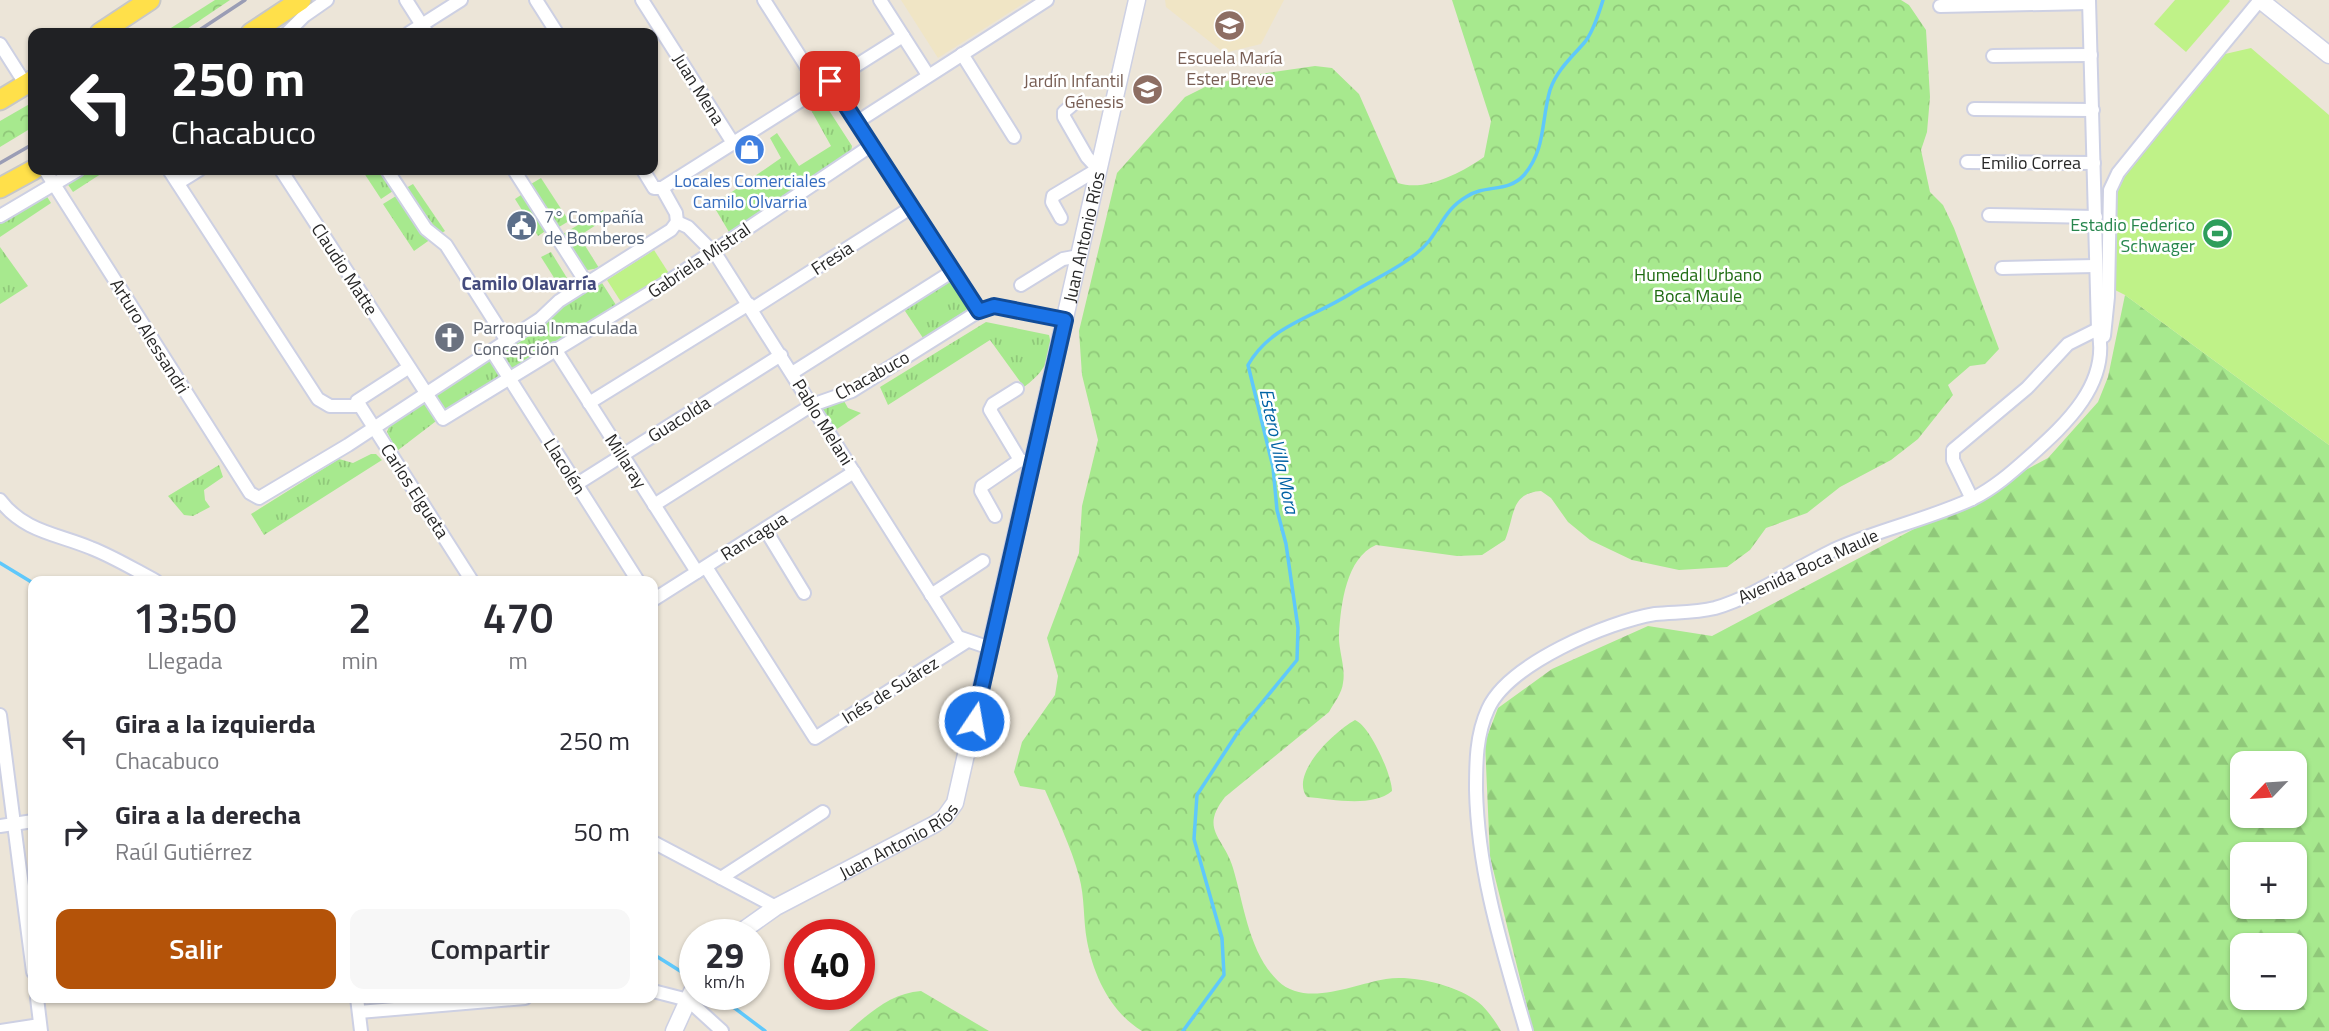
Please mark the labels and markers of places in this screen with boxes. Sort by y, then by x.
school or university icon: Escuela María Ester Breve [1213,9,1247,43]
place label: Escuela María Ester Breve [1177,44,1283,92]
pin [800,51,860,111]
place label: Jardín Infantil Génesis [1024,67,1124,115]
school or university icon: Jardín Infantil Génesis [1130,73,1164,107]
shop icon: Locales Comerciales Camilo Olvarria [733,132,767,166]
place label: Locales Comerciales Camilo Olvarria [674,167,826,215]
place label: 7° Compañía de Bomberos [544,203,645,251]
public building icon: 7° Compañía de Bomberos [504,209,538,243]
place label: Estadio Federico Schwager [2070,211,2195,259]
sports icon: Estadio Federico Schwager [2201,217,2235,251]
place label: Parroquia Inmaculada Concepción [473,314,638,362]
church icon: Parroquia Inmaculada Concepción [433,320,467,354]

